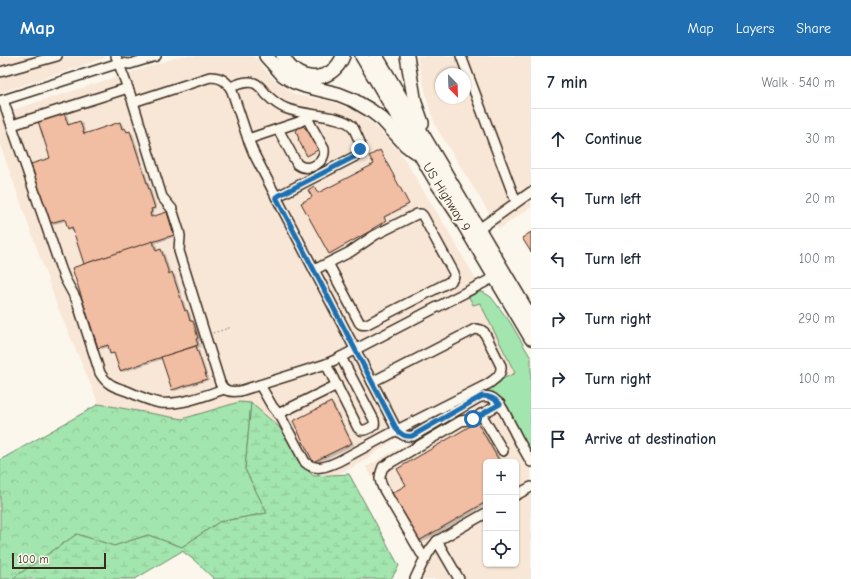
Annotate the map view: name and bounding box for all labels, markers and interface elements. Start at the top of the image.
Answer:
text: Map [20,17,55,39]
text: Map [687,20,714,37]
text: Layers [736,20,774,37]
text: Share [796,20,831,37]
north arrow [435,68,471,104]
text: 7 min [547,73,588,92]
text: Walk · 540 m [761,75,835,90]
icon: ahead [547,128,569,150]
text: Continue [585,130,642,148]
text: 30 m [805,131,835,146]
route end [351,140,369,158]
street label: US Highway 9 [420,160,474,234]
icon: left [547,188,569,210]
text: Turn left [585,190,641,208]
text: 20 m [805,191,835,206]
icon: left [547,248,569,270]
text: Turn left [585,250,641,268]
text: 100 m [799,251,835,266]
icon: right [547,308,569,330]
text: Turn right [585,310,651,328]
text: 290 m [798,311,835,326]
icon: right [547,368,569,390]
text: Turn right [585,370,651,388]
text: 100 m [799,371,835,386]
route start [464,410,482,428]
icon: arrive [547,428,569,450]
text: Arrive at destination [585,430,716,448]
map controls [483,459,519,567]
button: + [483,459,519,495]
button: − [483,495,519,531]
button: locate [483,531,519,567]
scale bar [12,551,106,570]
text: 100 m [18,553,49,566]

